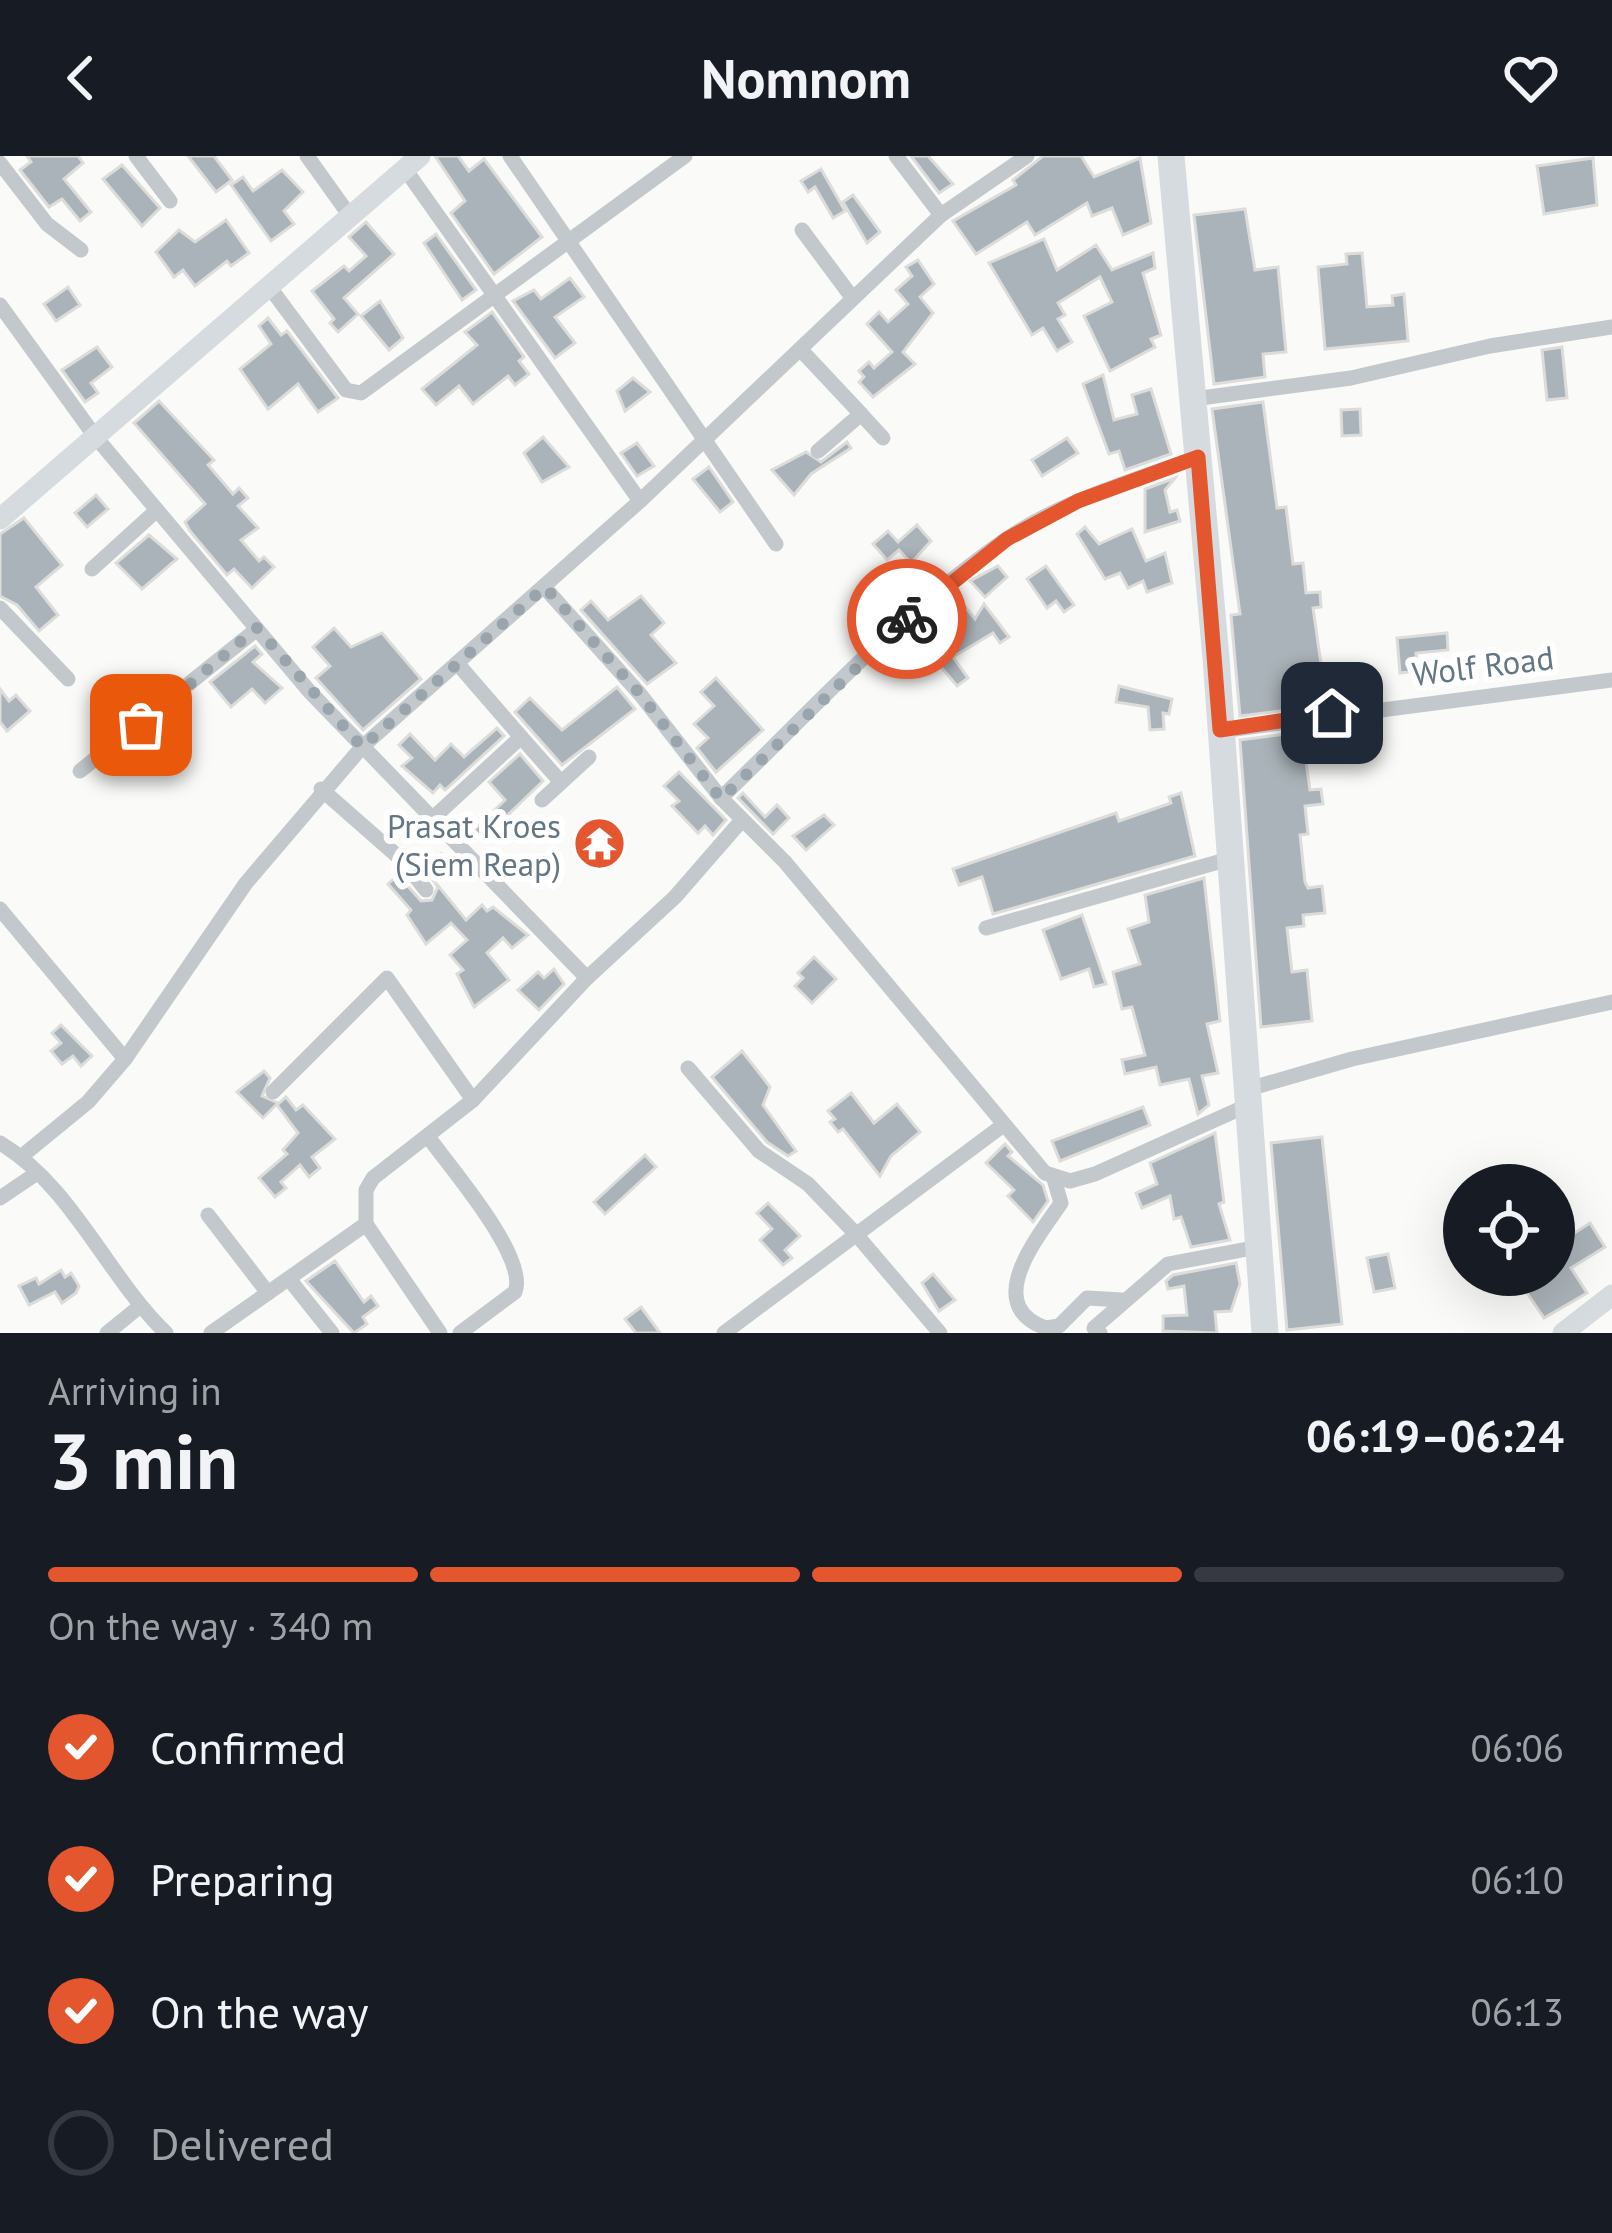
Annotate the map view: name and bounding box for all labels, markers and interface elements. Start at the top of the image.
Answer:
text: Nomnom [701,43,911,113]
icon: back [48,45,114,111]
icon: heart [1498,45,1564,111]
courier [847,559,967,679]
icon: bike [874,586,940,652]
street label: Wolf Road [1410,635,1556,695]
pin [1281,662,1383,764]
pin [90,674,192,776]
icon: home [1299,680,1365,746]
icon: bag [108,692,174,758]
place label: Prasat Kroes (Siem Reap) [387,804,561,885]
temple icon: Prasat Kroes (Siem Reap) [572,816,628,872]
map controls [1443,1164,1575,1296]
button: locate [1443,1164,1575,1296]
text: Arriving in [48,1365,222,1416]
text: 06:19–06:24 [1306,1406,1564,1464]
text: 3 min [48,1410,238,1511]
text: On the way · 340 m [48,1600,373,1651]
icon: check [48,1714,114,1780]
text: Confirmed [150,1718,346,1776]
text: 06:06 [1470,1722,1564,1773]
icon: check [48,1846,114,1912]
text: Preparing [150,1850,335,1908]
text: 06:10 [1470,1854,1564,1905]
icon: check [48,1978,114,2044]
text: On the way [150,1982,369,2040]
text: 06:13 [1470,1986,1564,2037]
text: Delivered [150,2114,334,2172]

